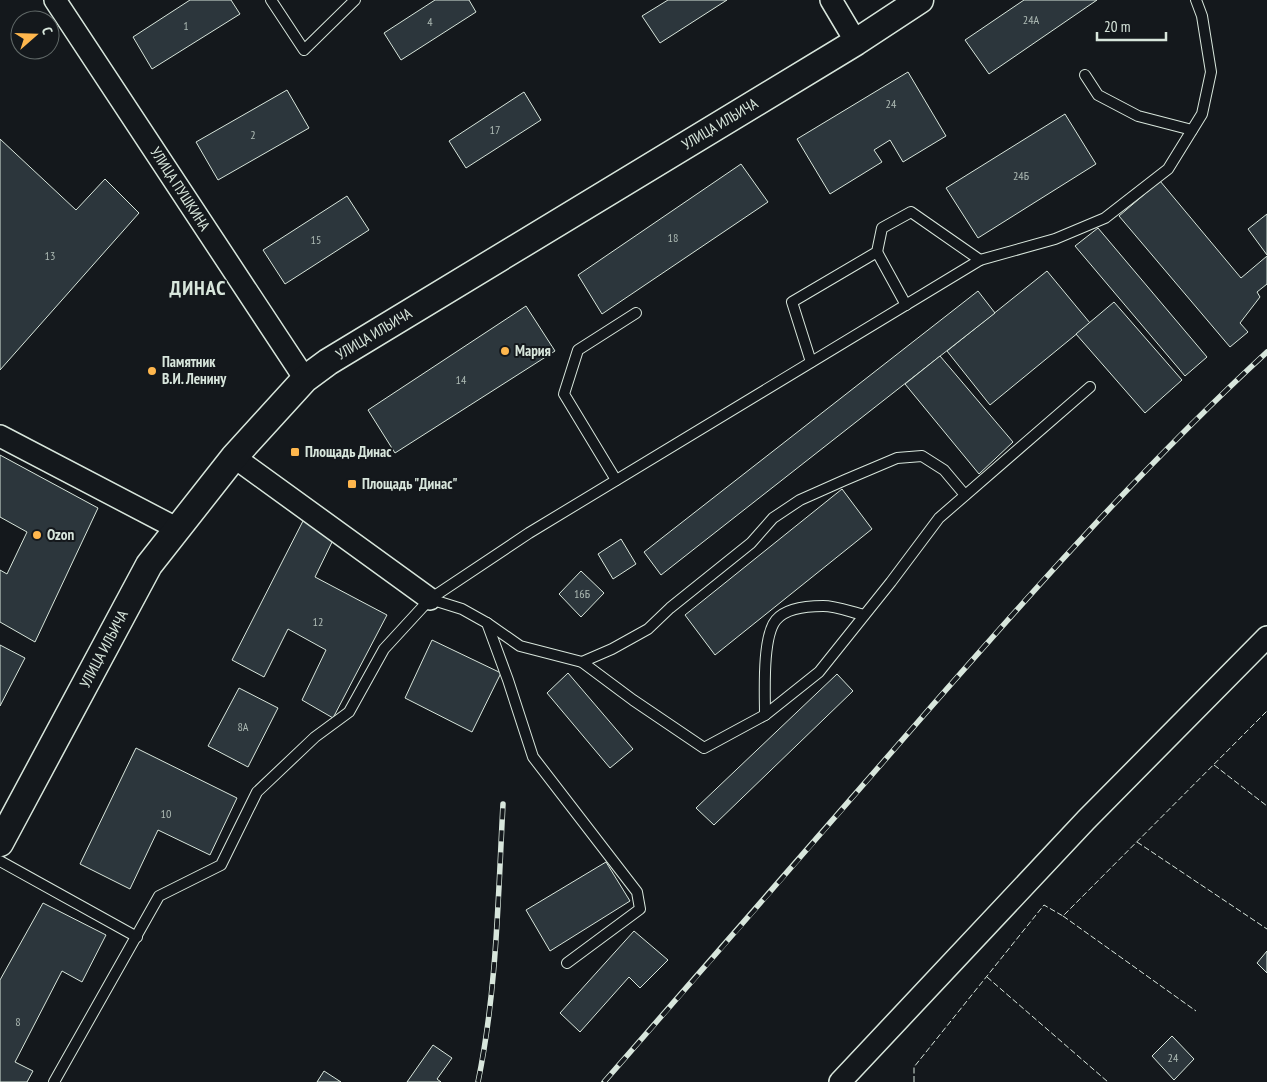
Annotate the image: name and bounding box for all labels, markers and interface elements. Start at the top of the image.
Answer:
north arrow [10,10,60,60]
scale bar [1097,10,1166,42]
house number: 24А [1023,12,1040,27]
house number: 4 [427,14,433,29]
text: 20 m [1104,17,1130,36]
house number: 1 [183,18,189,33]
text: С [38,24,57,37]
street label: УЛИЦА ИЛЬИЧА [678,93,762,154]
house number: 24 [886,96,897,111]
house number: 17 [490,122,500,137]
house number: 2 [250,127,256,142]
street label: УЛИЦА ПУШКИНА [146,143,215,235]
house number: 24Б [1013,168,1029,183]
house number: 18 [668,230,678,245]
house number: 15 [311,232,321,247]
house number: 13 [45,248,55,263]
district label: ДИНАС [170,275,226,301]
street label: УЛИЦА ИЛЬИЧА [332,303,416,364]
place label: Мария [515,341,551,360]
marker: Мария [499,345,511,357]
place label: Памятник В.И. Ленину [162,352,227,388]
marker: Памятник В.И. Ленину [146,365,158,377]
house number: 14 [456,372,467,387]
place label: Площадь Динас [305,442,392,461]
marker: Площадь Динас [289,446,301,458]
place label: Площадь "Динас" [362,474,457,493]
marker: Площадь "Динас" [346,478,358,490]
place label: Ozon [47,525,74,544]
marker: Ozon [31,529,43,541]
house number: 16Б [574,586,590,601]
street label: УЛИЦА ИЛЬИЧА [75,606,132,691]
house number: 12 [313,614,323,629]
house number: 8А [237,719,249,734]
house number: 10 [161,806,171,821]
house number: 8 [15,1014,21,1029]
house number: 24 [1168,1050,1179,1065]

